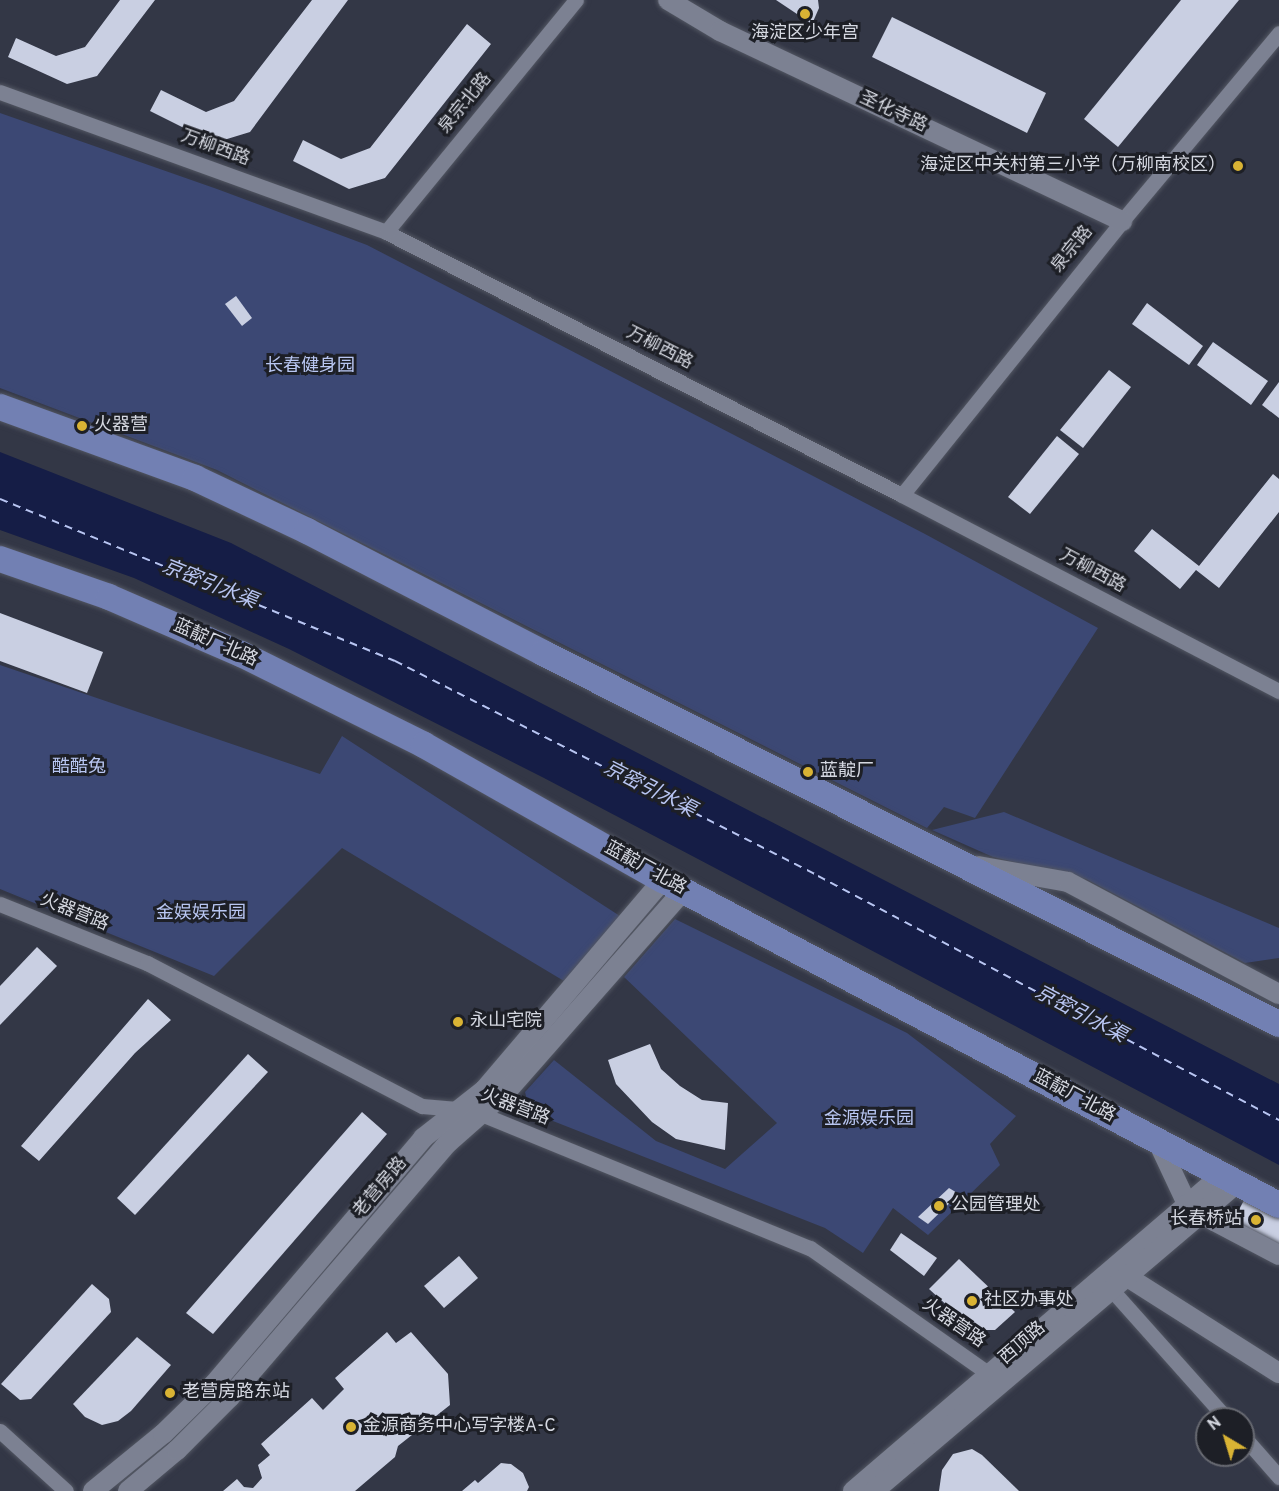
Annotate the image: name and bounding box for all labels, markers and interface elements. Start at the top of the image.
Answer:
marker: 海淀区少年宫 [798,7,812,21]
place label: 海淀区少年宫 [751,23,859,45]
street label: 泉宗北路 [435,69,497,139]
street label: 圣化寺路 [856,88,930,138]
street label: 万柳西路 [177,127,253,171]
place label: 海淀区中关村第三小学（万柳南校区） [920,155,1226,177]
marker: 海淀区中关村第三小学（万柳南校区） [1231,159,1245,173]
street label: 泉宗路 [1048,222,1098,278]
street label: 万柳西路 [622,323,696,375]
park label: 长春健身园 [265,356,355,378]
place label: 火器营 [94,415,148,437]
marker: 火器营 [75,419,89,433]
street label: 万柳西路 [1055,546,1129,598]
water label: 京密引水渠 [158,555,260,615]
street label: 蓝靛厂北路 [169,616,261,672]
park label: 酷酷兔 [52,757,106,779]
water label: 京密引水渠 [599,757,699,823]
place label: 蓝靛厂 [820,761,874,783]
marker: 蓝靛厂 [801,765,815,779]
street label: 蓝靛厂北路 [600,838,690,900]
street label: 火器营路 [37,890,111,936]
park label: 金娱娱乐园 [156,903,246,925]
water label: 京密引水渠 [1030,981,1130,1049]
place label: 永山宅院 [470,1011,542,1033]
marker: 永山宅院 [451,1015,465,1029]
street label: 蓝靛厂北路 [1029,1066,1119,1128]
street label: 火器营路 [478,1085,552,1131]
park label: 金源娱乐园 [824,1109,914,1131]
street label: 老营房路 [350,1153,412,1223]
place label: 公园管理处 [951,1195,1041,1217]
marker: 公园管理处 [932,1199,946,1213]
place label: 长春桥站 [1170,1209,1242,1231]
marker: 长春桥站 [1247,1211,1265,1229]
place label: 社区办事处 [984,1290,1074,1312]
marker: 社区办事处 [965,1294,979,1308]
street label: 火器营路 [917,1295,989,1353]
street label: 西顶路 [996,1318,1050,1370]
place label: 老营房路东站 [182,1382,290,1404]
marker: 老营房路东站 [163,1386,177,1400]
north arrow [1195,1407,1255,1467]
text: N [1204,1413,1226,1436]
place label: 金源商务中心写字楼A-C [363,1416,556,1438]
marker: 金源商务中心写字楼A-C [344,1420,358,1434]

